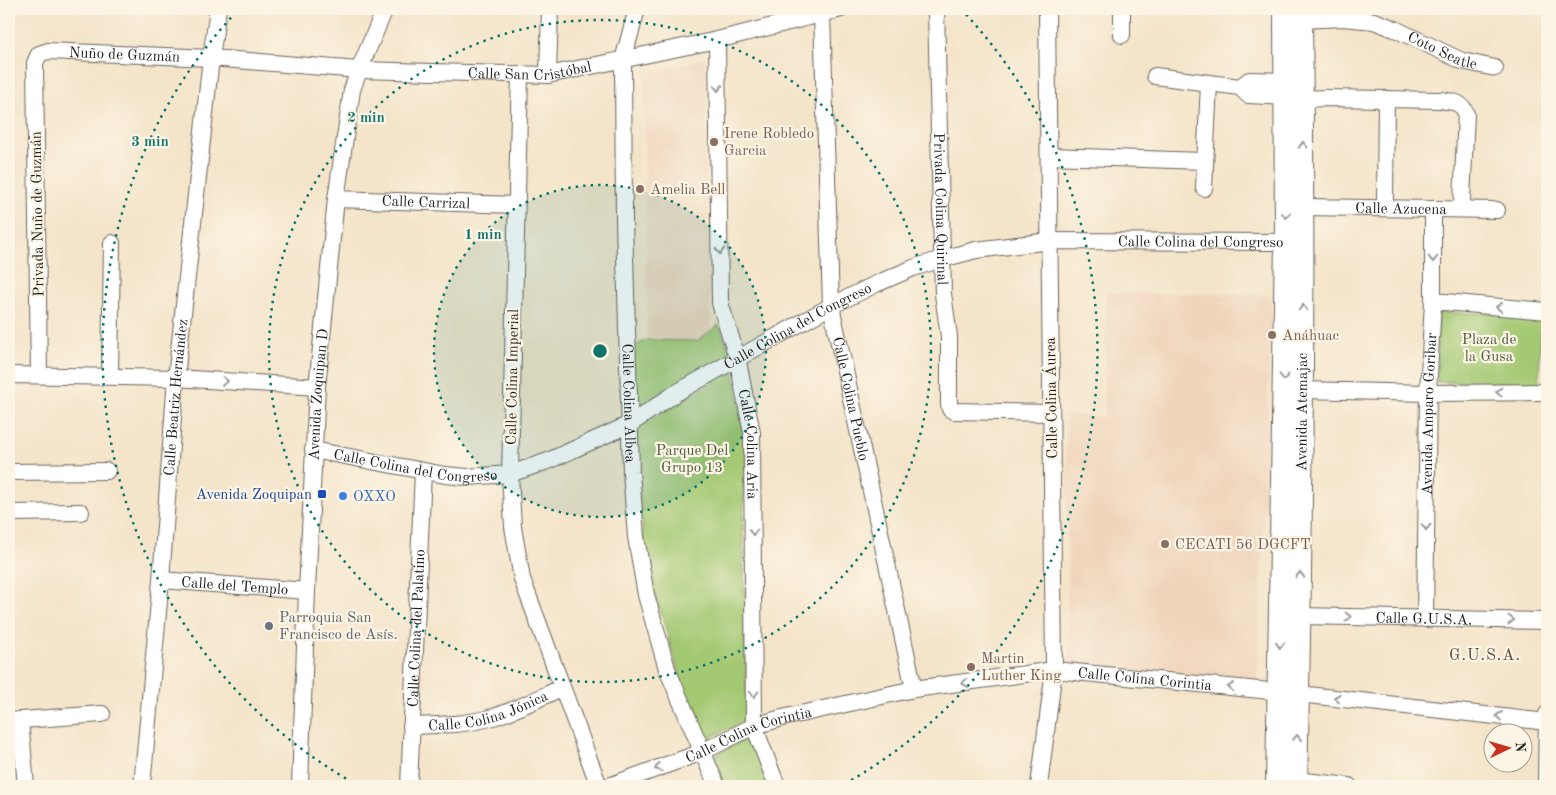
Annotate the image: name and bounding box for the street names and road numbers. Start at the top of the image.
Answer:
street label: Coto Seatle [1405,30,1478,73]
street label: Nuño de Guzmán [69,46,180,66]
street label: Calle San Cristóbal [468,60,593,84]
street label: Privada Nuño de Guzmán [30,131,47,297]
street label: Privada Colina Quirinal [930,133,949,285]
street label: Calle Carrizal [381,195,470,212]
street label: Calle Azucena [1355,202,1448,218]
street label: Calle Colina del Congreso [1118,235,1284,251]
street label: Calle Colina del Congreso [722,281,875,373]
street label: Calle Colina Imperial [505,309,522,445]
street label: Calle Beatriz Hernández [163,318,191,477]
street label: Avenida Zoquipan D [307,328,332,461]
street label: Avenida Amparo Goribar [1421,333,1440,495]
street label: Calle Colina Pueblo [829,336,870,462]
street label: Calle Colina Áurea [1041,336,1061,459]
street label: Calle Colina Albea [618,343,637,464]
street label: Avenida Atemajac [1295,353,1311,471]
street label: Calle Colina Aria [735,388,758,500]
street label: Calle Colina del Congreso [332,448,498,486]
street label: Calle Colina del Palatino [407,549,429,708]
street label: Calle del Templo [180,576,289,599]
street label: Calle G.U.S.A. [1375,612,1473,628]
street label: Calle Colina Corintia [1077,666,1213,694]
street label: Calle Colina Jónica [428,689,551,734]
street label: Calle Colina Corintia [684,706,814,766]

